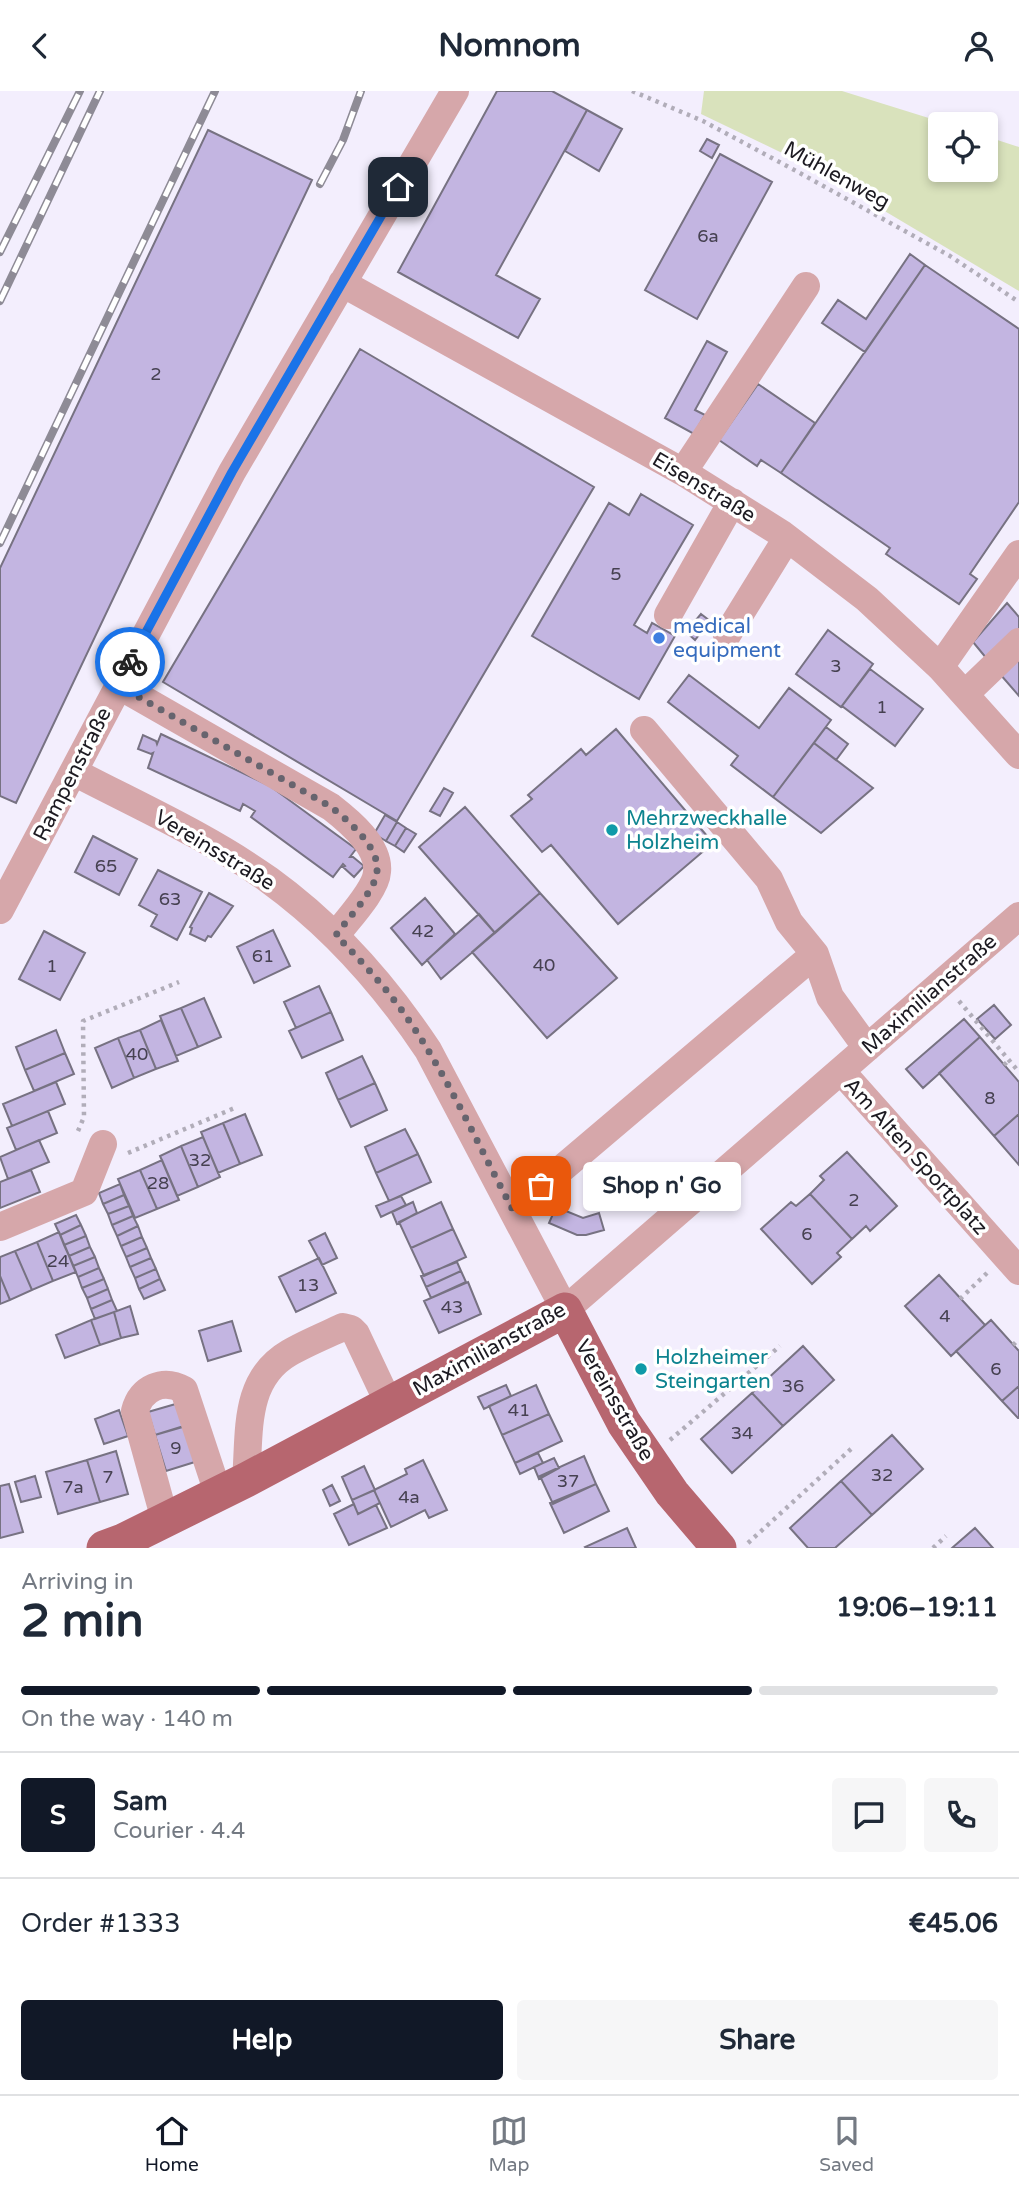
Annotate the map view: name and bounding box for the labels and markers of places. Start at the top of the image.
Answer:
pin [368,157,428,217]
place label: medical equipment [673,614,781,663]
marker: medical equipment [651,630,667,646]
place label: Mehrzweckhalle Holzheim [626,806,787,855]
marker: Mehrzweckhalle Holzheim [604,822,620,838]
pin [511,1156,571,1216]
callout: Shop n' Go [583,1161,740,1211]
place label: Holzheimer Steingarten [655,1345,771,1394]
marker: Holzheimer Steingarten [633,1361,649,1377]

